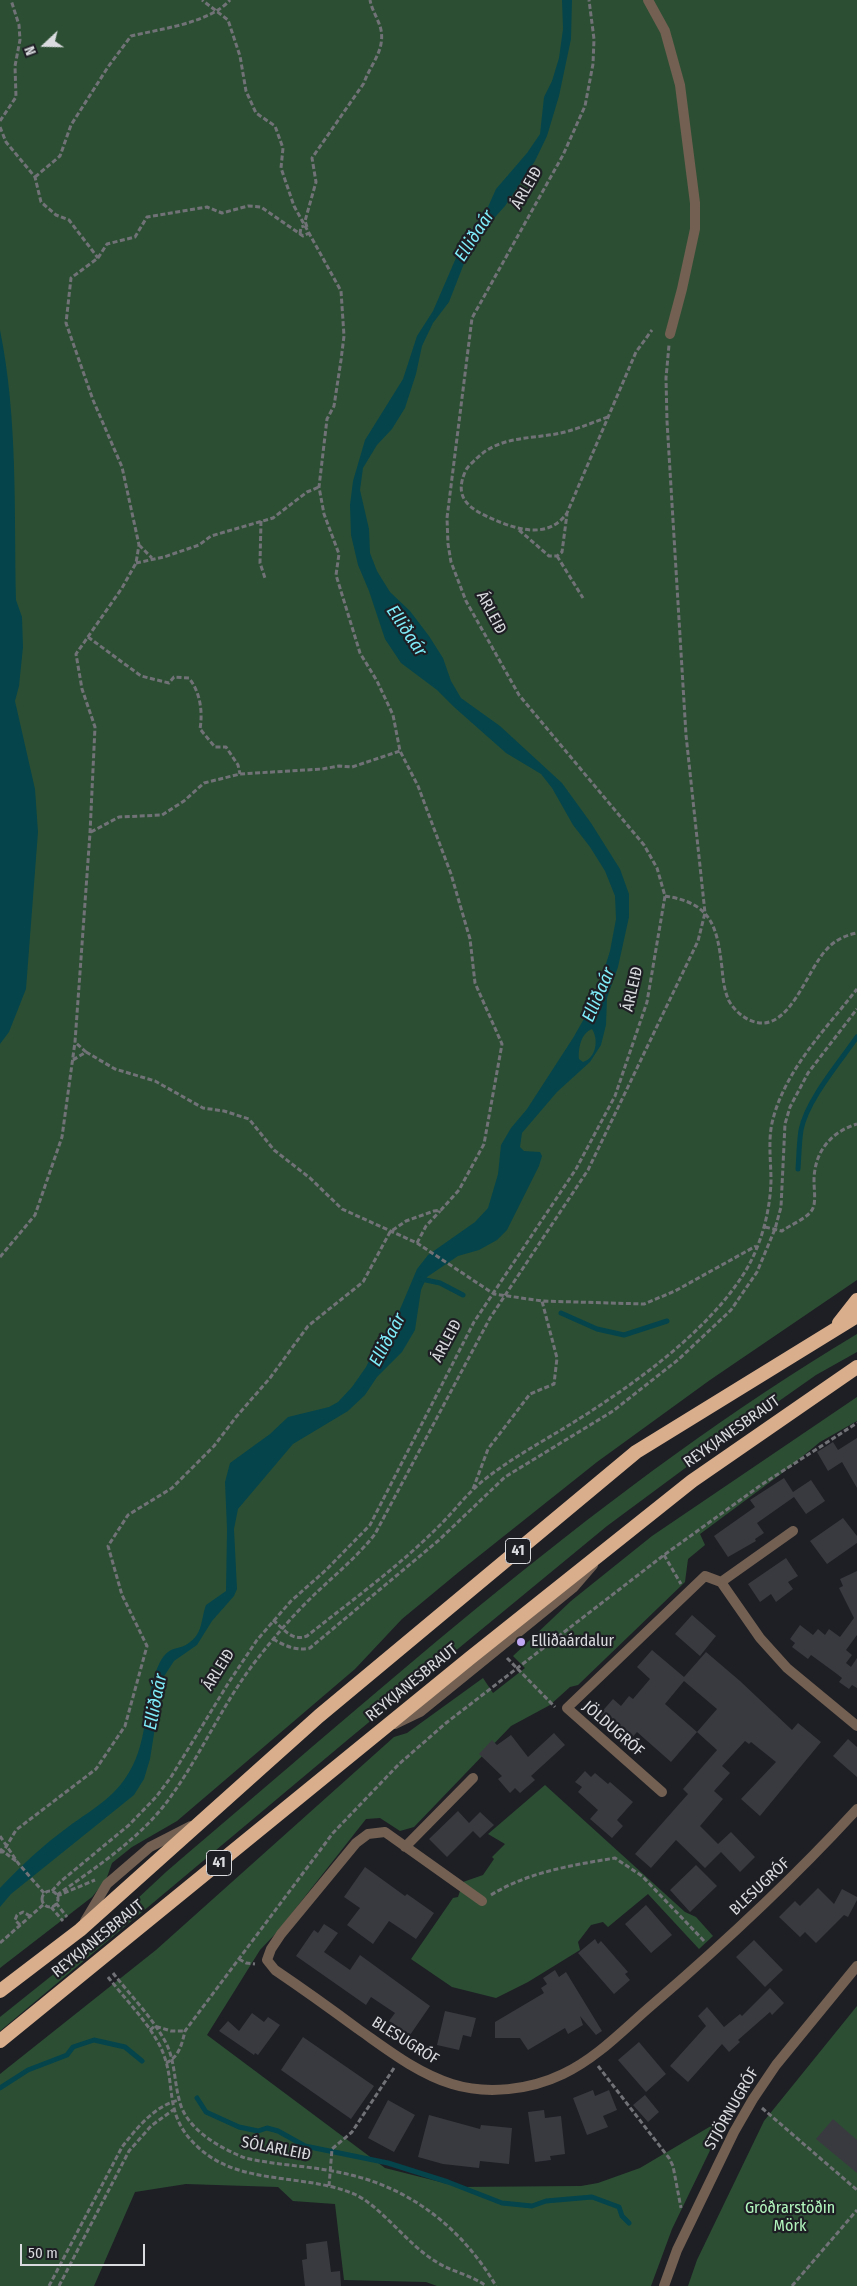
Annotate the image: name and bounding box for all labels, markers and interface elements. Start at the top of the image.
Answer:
north arrow [20,20,70,70]
text: N [21,44,40,58]
street label: ÁRLEIÐ [507,164,547,212]
water label: Elliðaár [450,206,500,266]
street label: ÁRLEIÐ [472,588,510,638]
water label: Elliðaár [381,601,431,661]
water label: Elliðaár [578,965,620,1025]
street label: ÁRLEIÐ [619,965,647,1013]
water label: Elliðaár [365,1310,411,1370]
street label: ÁRLEIÐ [428,1316,466,1366]
street label: REYKJANESBRAUT [680,1392,784,1472]
road number: 41 [506,1538,530,1564]
place label: Elliðaárdalur [531,1632,614,1652]
marker: Elliðaárdalur [515,1636,527,1648]
street label: REYKJANESBRAUT [362,1640,462,1726]
street label: ÁRLEIÐ [199,1646,239,1694]
water label: Elliðaár [140,1672,172,1732]
street label: JÖLDUGRÓF [578,1697,648,1761]
road number: 41 [206,1850,232,1876]
street label: BLESUGRÓF [726,1854,794,1920]
street label: REYKJANESBRAUT [48,1896,148,1982]
street label: BLESUGRÓF [368,2013,442,2069]
street label: STJÖRNUGRÓF [701,2064,763,2154]
street label: SÓLARLEIÐ [240,2133,312,2165]
park label: Gróðrarstöðin Mörk [745,2199,835,2237]
scale bar [22,2234,148,2266]
text: 50 m [28,2244,58,2262]

